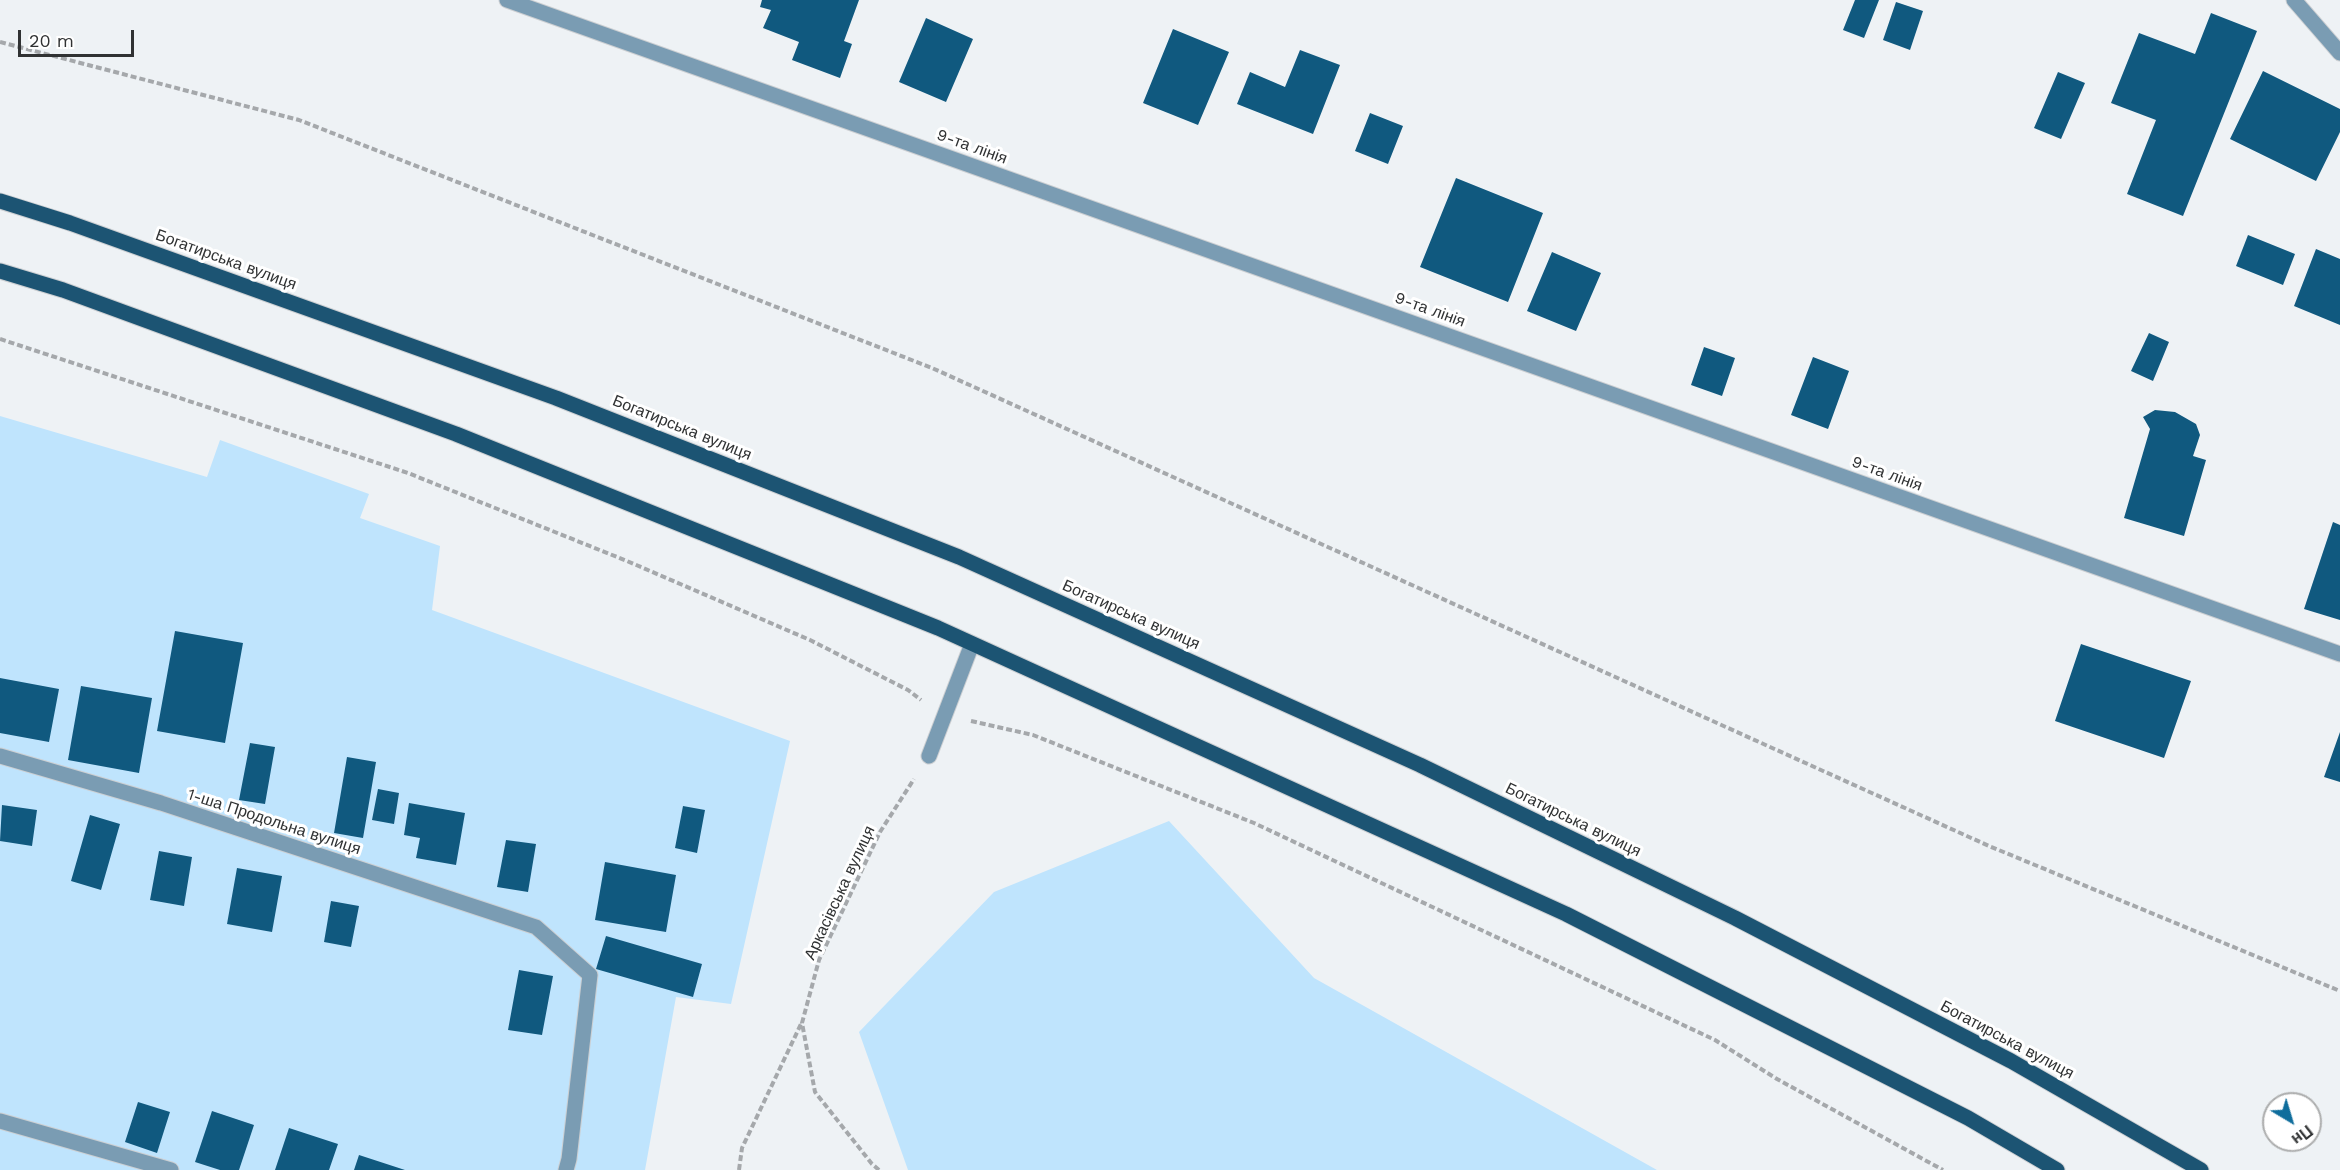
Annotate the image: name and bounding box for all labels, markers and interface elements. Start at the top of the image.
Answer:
scale bar [21,18,136,56]
text: 20 m [29,30,74,51]
street label: 9-та лінія [934,125,1010,169]
street label: Богатирська вулиця [153,226,299,294]
street label: 9-та лінія [1392,288,1468,332]
street label: Богатирська вулиця [610,391,754,465]
street label: 9-та лінія [1849,452,1925,496]
street label: Богатирська вулиця [1059,576,1203,654]
street label: Богатирська вулиця [1502,779,1644,861]
street label: 1-ша Продольна вулиця [185,785,363,859]
street label: Аркасівська вулиця [801,823,879,963]
street label: Богатирська вулиця [1937,997,2077,1083]
north arrow [2262,1092,2322,1152]
text: Пн [2288,1121,2316,1149]

